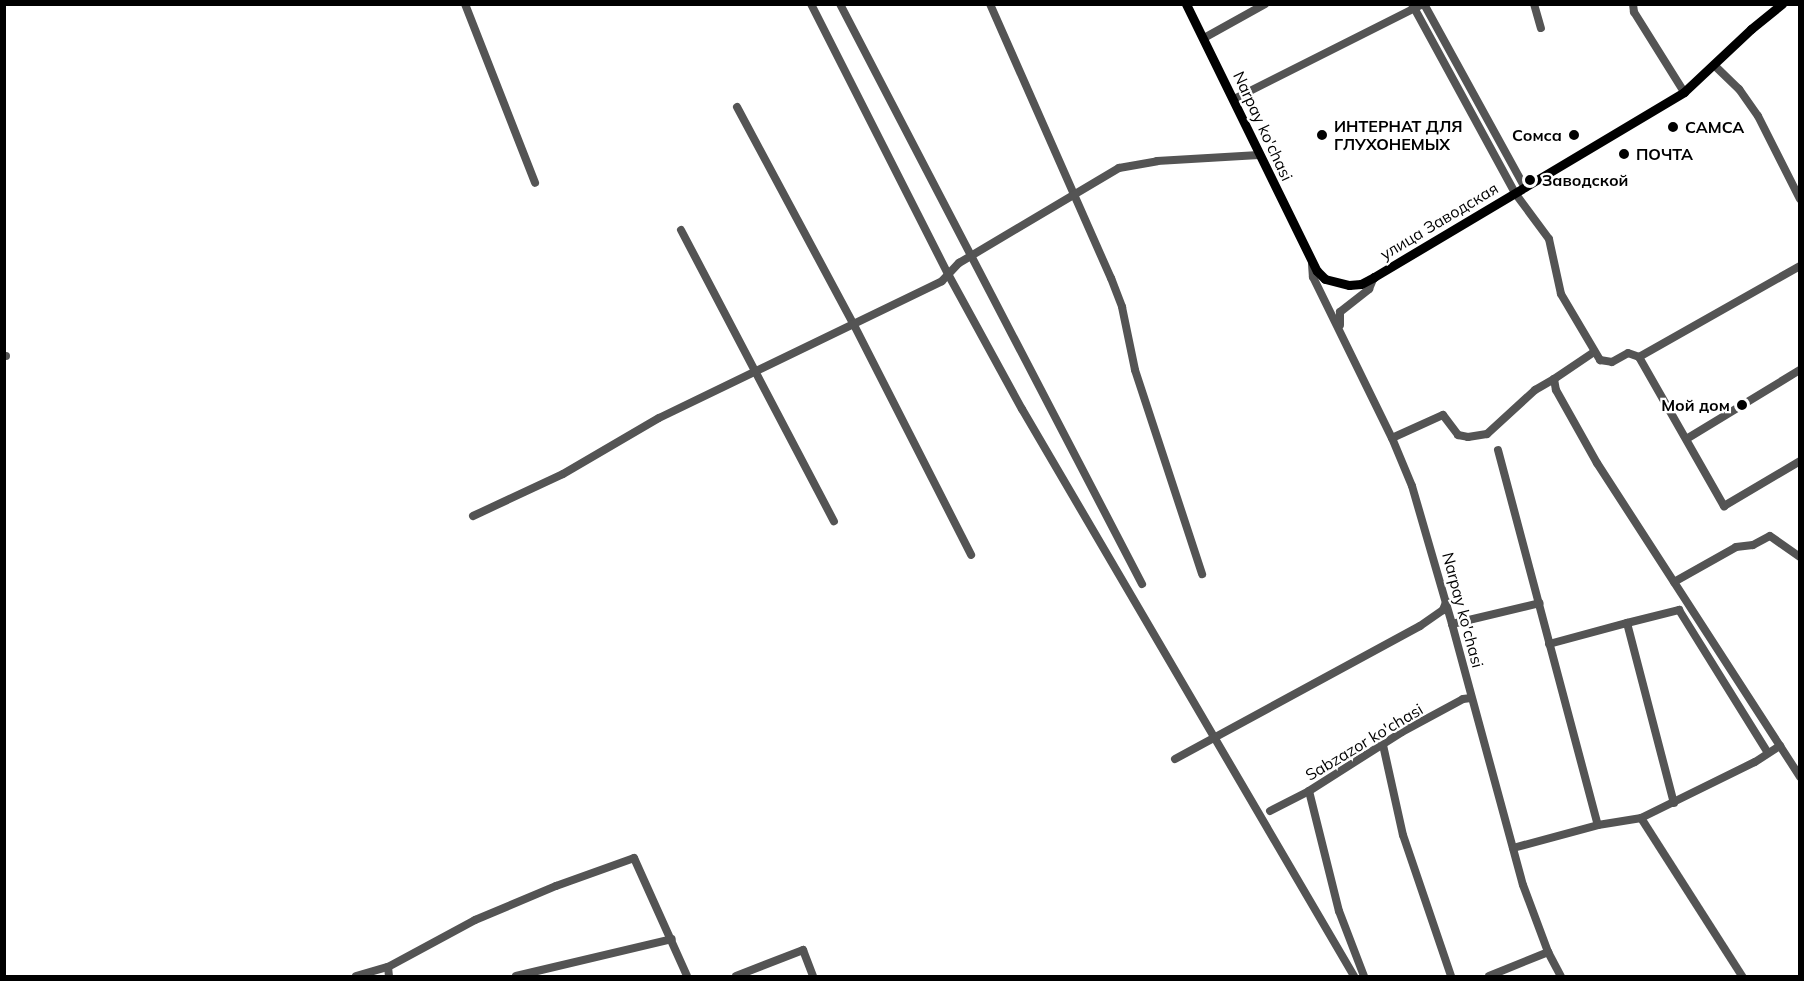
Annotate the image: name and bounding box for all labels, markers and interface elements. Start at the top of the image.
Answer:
street label: Narpay ko'chasi [1229,68,1297,184]
place label: ИНТЕРНАТ ДЛЯ ГЛУХОНЕМЫХ [1334,116,1463,154]
place label: САМСА [1685,117,1744,137]
marker: САМСА [1666,120,1680,134]
place label: Сомса [1512,125,1562,145]
marker: ИНТЕРНАТ ДЛЯ ГЛУХОНЕМЫХ [1315,128,1329,142]
marker: Сомса [1567,128,1581,142]
place label: ПОЧТА [1636,144,1693,164]
marker: ПОЧТА [1617,147,1631,161]
place label: Заводской [1542,170,1628,190]
marker: Заводской [1523,173,1537,187]
street label: улица Заводская [1377,178,1501,264]
place label: Мой дом [1661,395,1730,415]
marker: Мой дом [1735,398,1749,412]
street label: Narpay ko'chasi [1438,550,1488,670]
street label: Sabzazor ko'chasi [1302,699,1426,785]

